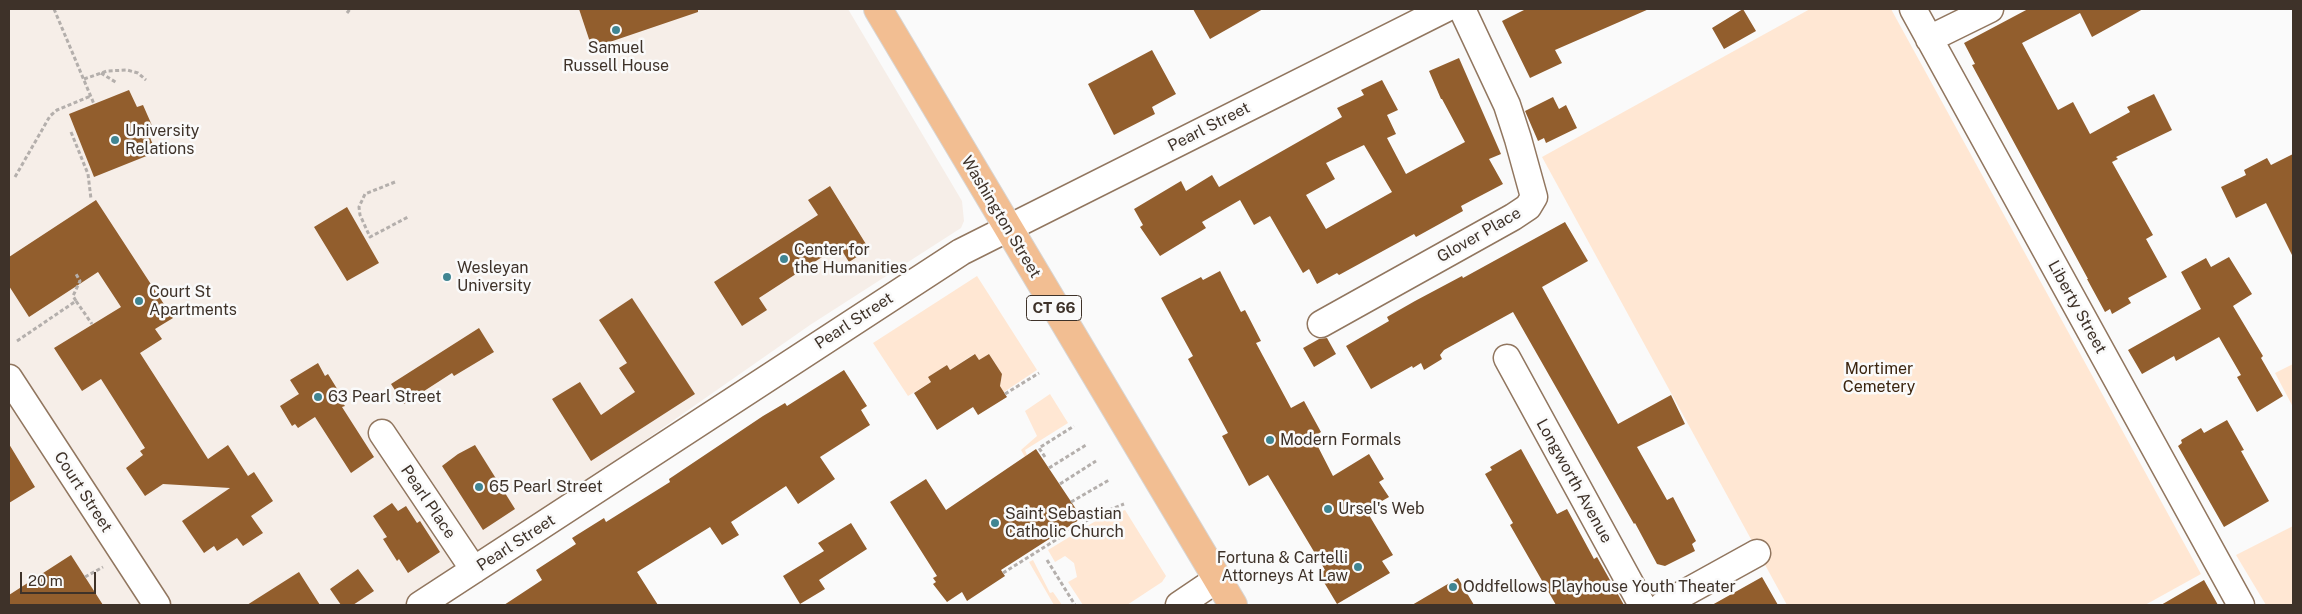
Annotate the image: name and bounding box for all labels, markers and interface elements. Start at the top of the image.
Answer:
marker: Samuel Russell House [610,24,622,36]
place label: Samuel Russell House [563,38,669,76]
street label: Pearl Street [1165,98,1253,156]
place label: University Relations [125,121,199,159]
marker: University Relations [109,134,121,146]
street label: Washington Street [957,153,1045,281]
street label: Glover Place [1434,203,1524,267]
place label: Center for the Humanities [794,240,907,278]
marker: Center for the Humanities [778,253,790,265]
street label: Liberty Street [2044,257,2110,357]
place label: Wesleyan University [457,258,531,296]
marker: Wesleyan University [441,271,453,283]
place label: Court St Apartments [149,282,237,320]
street label: Pearl Street [811,289,897,353]
marker: Court St Apartments [133,295,145,307]
road number: CT 66 [1026,296,1082,320]
park label: Mortimer Cemetery [1843,359,1915,397]
place label: 63 Pearl Street [328,387,441,407]
marker: 63 Pearl Street [312,391,324,403]
street label: Longworth Avenue [1532,416,1616,546]
place label: Modern Formals [1280,430,1401,450]
marker: Modern Formals [1264,434,1276,446]
street label: Court Street [50,448,116,536]
street label: Pearl Place [396,462,460,542]
place label: 65 Pearl Street [489,477,603,497]
marker: 65 Pearl Street [473,481,485,493]
place label: Ursel's Web [1338,499,1425,519]
marker: Ursel's Web [1322,503,1334,515]
place label: Saint Sebastian Catholic Church [1005,504,1124,542]
street label: Pearl Street [473,511,559,575]
marker: Saint Sebastian Catholic Church [989,517,1001,529]
place label: Fortuna & Cartelli Attorneys At Law [1217,548,1348,586]
marker: Fortuna & Cartelli Attorneys At Law [1352,561,1364,573]
scale bar [22,562,99,594]
text: 20 m [28,572,63,589]
place label: Oddfellows Playhouse Youth Theater [1463,577,1736,597]
marker: Oddfellows Playhouse Youth Theater [1447,581,1459,593]

